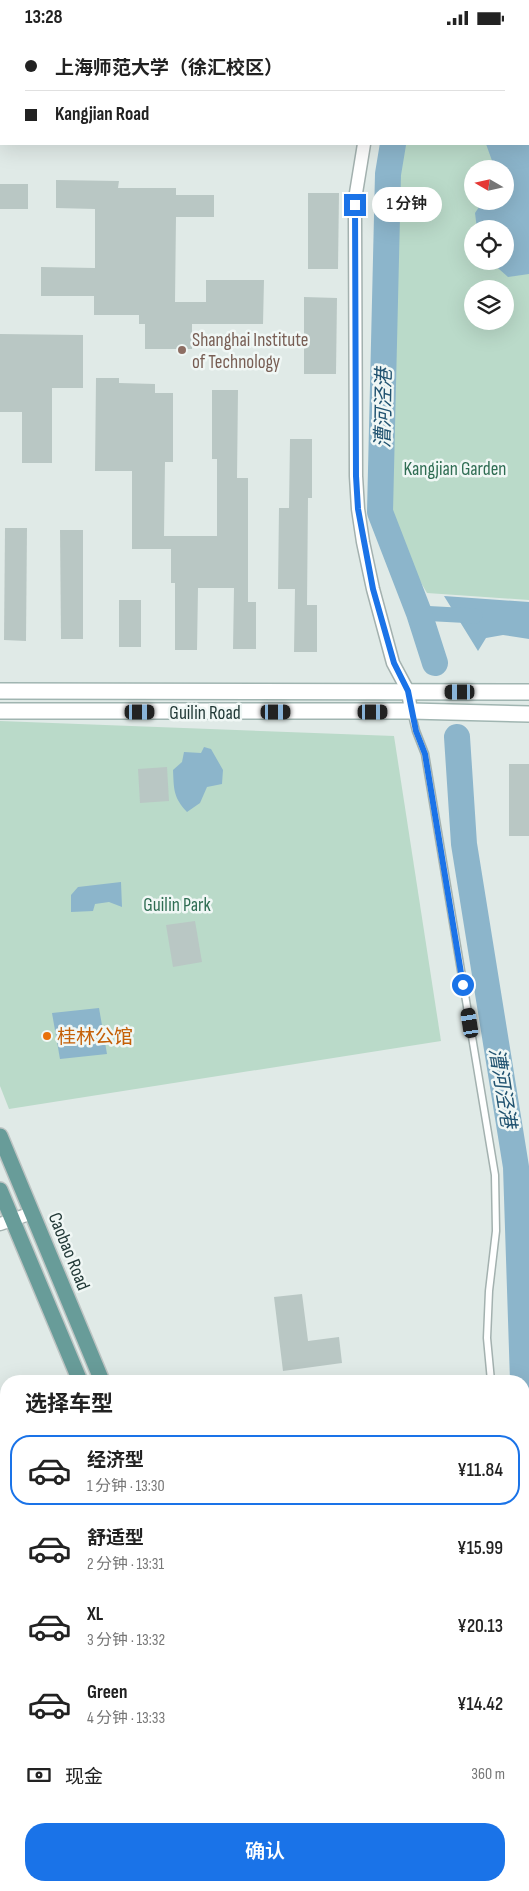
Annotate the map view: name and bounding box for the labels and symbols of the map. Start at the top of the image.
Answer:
north arrow [464,160,514,210]
callout: 1 分钟 [372,187,442,223]
route end [344,194,366,216]
place label: Shanghai Institute of Technology [192,329,308,374]
marker: Shanghai Institute of Technology [176,344,188,356]
water label: 漕河泾港 [371,365,397,448]
park label: Kangjian Garden [404,458,506,481]
car [445,685,475,700]
street label: Guilin Road [169,702,241,725]
car [125,705,155,720]
car [261,705,291,720]
car [358,705,388,720]
park label: Guilin Park [143,894,211,917]
route start [452,974,474,996]
car [460,1007,479,1039]
place label: 桂林公馆 [57,1026,133,1049]
marker: 桂林公馆 [41,1030,53,1042]
water label: 漕河泾港 [484,1047,521,1133]
street label: Caobao Road [43,1209,95,1294]

